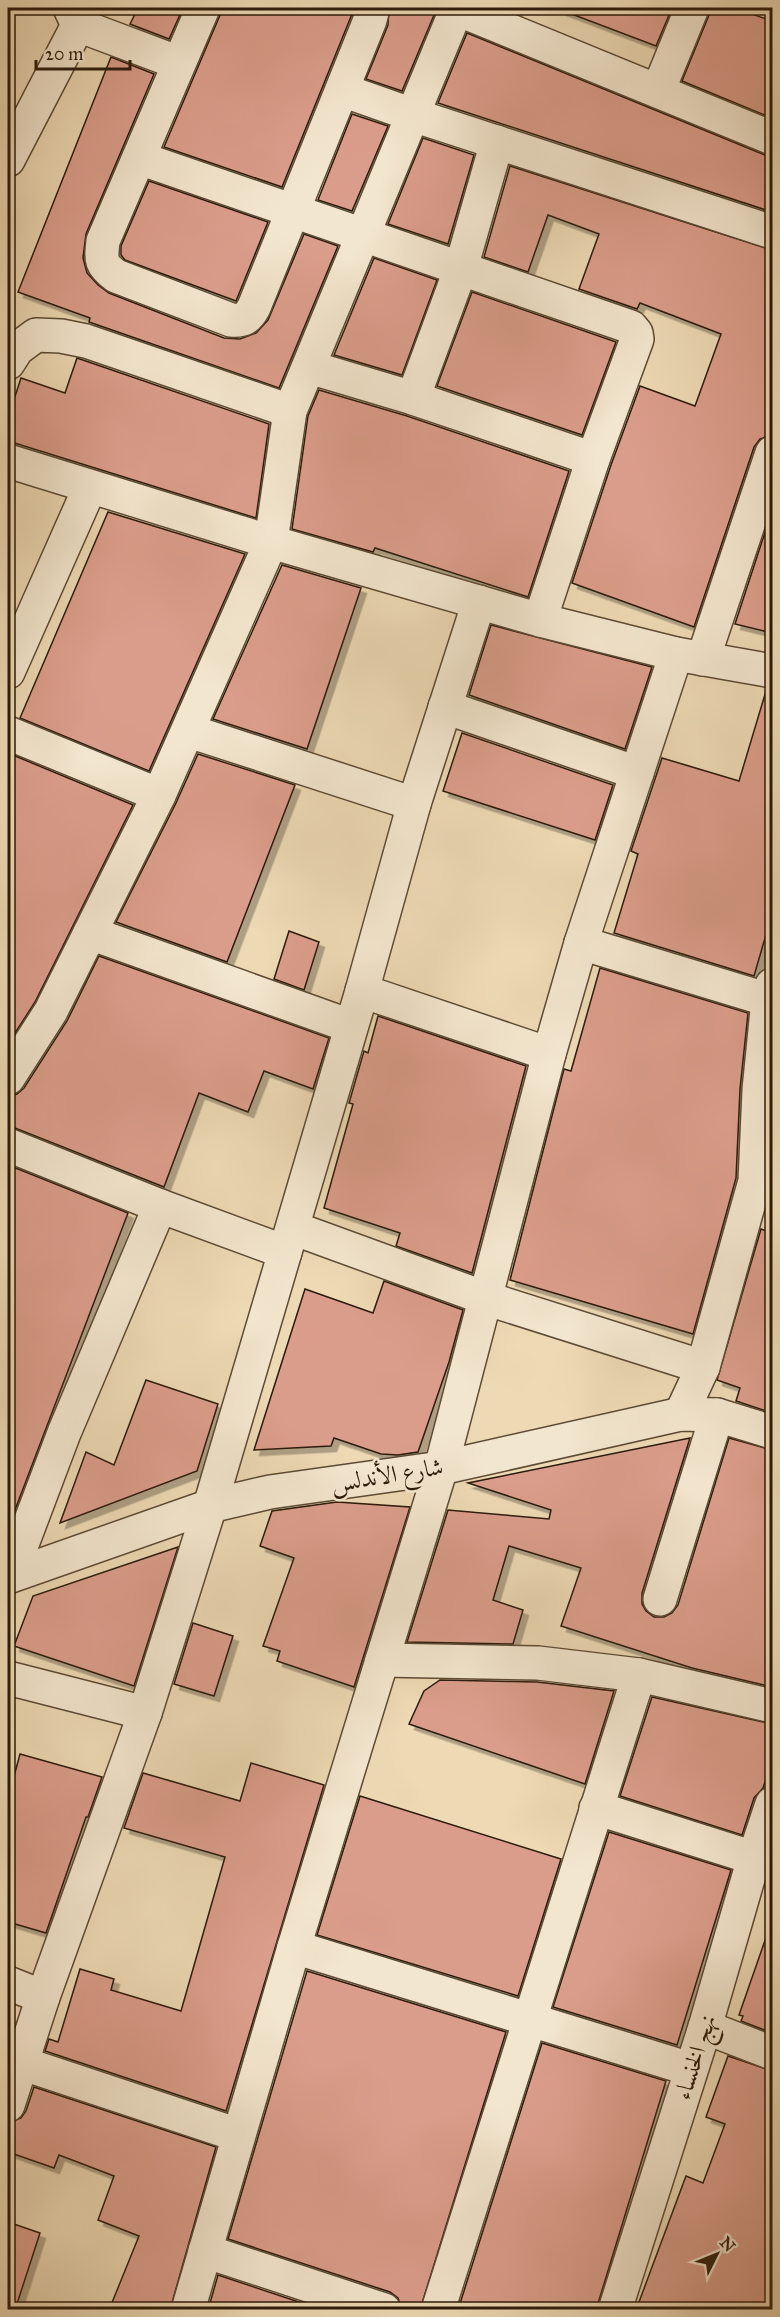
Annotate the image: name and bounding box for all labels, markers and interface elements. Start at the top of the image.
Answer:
scale bar [36,33,130,71]
text: 20 m [45,43,83,65]
street label: شارع الأندلس [329,1450,446,1504]
street label: نهج الخنساء [667,2011,729,2105]
north arrow [687,2224,747,2284]
text: N [716,2233,739,2256]

